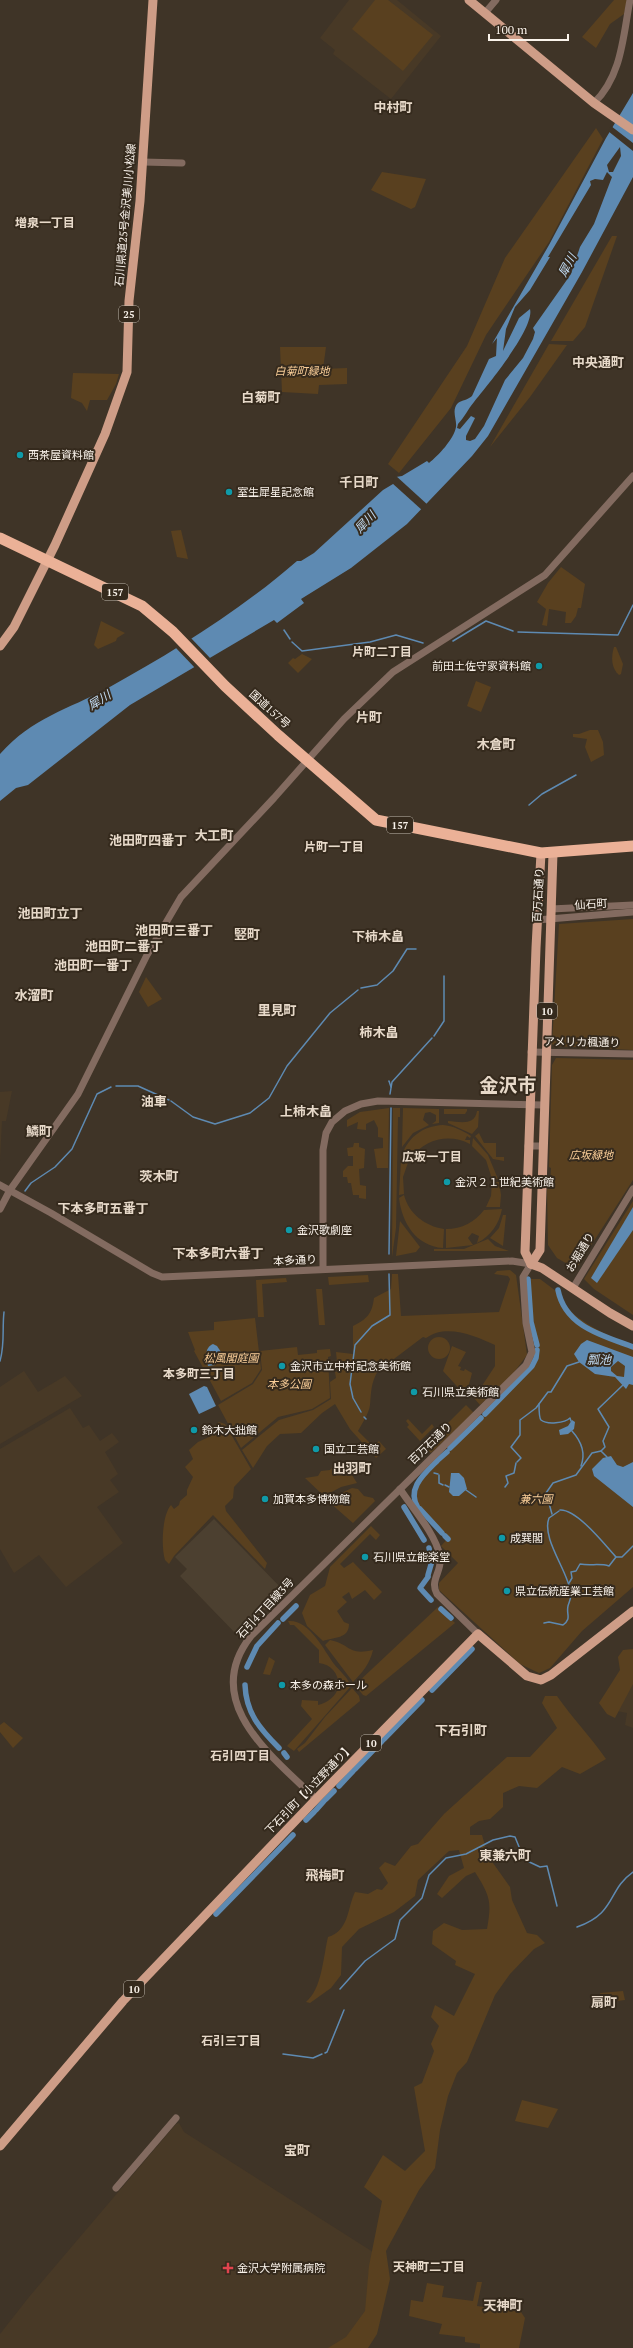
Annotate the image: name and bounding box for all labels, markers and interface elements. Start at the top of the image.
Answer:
scale bar [489,16,568,42]
text: 100 m [495,22,528,37]
district label: 中村町 [373,98,413,116]
street label: 石川県道25号金沢美川小松線 [112,143,138,287]
district label: 増泉一丁目 [15,215,75,230]
water label: 犀川 [555,249,580,279]
road number: 25 [119,306,139,322]
district label: 中央通町 [572,353,624,371]
park label: 白菊町緑地 [275,364,330,378]
district label: 白菊町 [241,388,281,406]
place label: 西茶屋資料館 [28,448,94,462]
marker: 西茶屋資料館 [15,450,25,460]
district label: 千日町 [339,473,379,491]
place label: 室生犀星記念館 [237,485,314,499]
marker: 室生犀星記念館 [224,487,234,497]
water label: 犀川 [351,507,380,536]
road number: 157 [102,584,128,600]
district label: 片町二丁目 [352,644,412,659]
place label: 前田土佐守家資料館 [432,659,531,673]
marker: 前田土佐守家資料館 [534,661,544,671]
water label: 犀川 [85,686,115,713]
street label: 国道157号 [247,687,293,731]
district label: 片町 [356,708,382,726]
district label: 木倉町 [476,735,516,753]
road number: 157 [387,817,413,833]
district label: 大工町 [194,826,234,844]
district label: 池田町四番丁 [109,831,187,849]
district label: 片町一丁目 [304,839,364,854]
street label: 百万石通り [530,867,546,923]
street label: 仙石町 [574,896,608,912]
district label: 池田町立丁 [17,904,83,922]
district label: 池田町三番丁 [135,921,213,939]
district label: 竪町 [234,925,260,943]
district label: 下柿木畠 [352,927,404,945]
district label: 池田町二番丁 [85,937,163,955]
district label: 池田町一番丁 [54,956,132,974]
district label: 水溜町 [14,986,54,1004]
district label: 里見町 [257,1001,297,1019]
road number: 10 [537,1003,557,1019]
district label: 柿木畠 [359,1023,399,1041]
street label: アメリカ楓通り [544,1034,620,1050]
district label: 金沢市 [479,1072,537,1097]
district label: 油車 [141,1092,167,1110]
district label: 上柿木畠 [280,1102,332,1120]
district label: 鱗町 [26,1122,52,1140]
park label: 広坂緑地 [569,1148,614,1162]
district label: 広坂一丁目 [402,1149,462,1164]
district label: 茨木町 [139,1167,179,1185]
place label: 金沢２１世紀美術館 [455,1175,554,1189]
marker: 金沢２１世紀美術館 [442,1177,452,1187]
district label: 下本多町五番丁 [57,1199,149,1217]
place label: 金沢歌劇座 [297,1223,352,1237]
marker: 金沢歌劇座 [284,1225,294,1235]
street label: お堀通り [563,1230,597,1274]
district label: 下本多町六番丁 [172,1244,264,1262]
street label: 本多通り [273,1252,317,1268]
park label: 松風閣庭園 [204,1351,260,1365]
water label: 瓢池 [587,1352,612,1367]
place label: 金沢市立中村記念美術館 [290,1359,411,1373]
marker: 金沢市立中村記念美術館 [277,1361,287,1371]
district label: 本多町三丁目 [163,1366,235,1381]
park label: 本多公園 [267,1377,313,1391]
place label: 石川県立美術館 [422,1385,499,1399]
marker: 石川県立美術館 [409,1387,419,1397]
street label: 百万石通り [405,1419,455,1467]
place label: 鈴木大拙館 [202,1423,257,1437]
marker: 鈴木大拙館 [189,1425,199,1435]
place label: 国立工芸館 [324,1442,379,1456]
marker: 国立工芸館 [311,1444,321,1454]
district label: 出羽町 [332,1459,372,1477]
place label: 加賀本多博物館 [273,1492,350,1506]
park label: 兼六園 [520,1492,554,1506]
marker: 加賀本多博物館 [260,1494,270,1504]
place label: 成巽閣 [510,1531,543,1545]
marker: 成巽閣 [497,1533,507,1543]
place label: 石川県立能楽堂 [373,1550,450,1564]
marker: 石川県立能楽堂 [360,1552,370,1562]
street label: 石引4丁目線3号 [233,1575,297,1641]
place label: 県立伝統産業工芸館 [515,1584,614,1598]
marker: 県立伝統産業工芸館 [502,1586,512,1596]
place label: 本多の森ホール [290,1678,367,1692]
marker: 本多の森ホール [277,1680,287,1690]
district label: 下石引町 [435,1721,487,1739]
road number: 10 [361,1735,381,1751]
street label: 下石引町【小立野通り】 [262,1741,356,1837]
district label: 石引四丁目 [210,1748,270,1763]
district label: 東兼六町 [479,1846,531,1864]
district label: 飛梅町 [305,1866,345,1884]
road number: 10 [124,1981,144,1997]
district label: 扇町 [591,1993,617,2011]
district label: 石引三丁目 [201,2033,261,2048]
district label: 宝町 [284,2141,310,2159]
district label: 天神町二丁目 [393,2259,465,2274]
place label: 金沢大学附属病院 [237,2261,325,2275]
marker: 金沢大学附属病院 [222,2262,234,2274]
district label: 天神町 [483,2296,523,2314]

